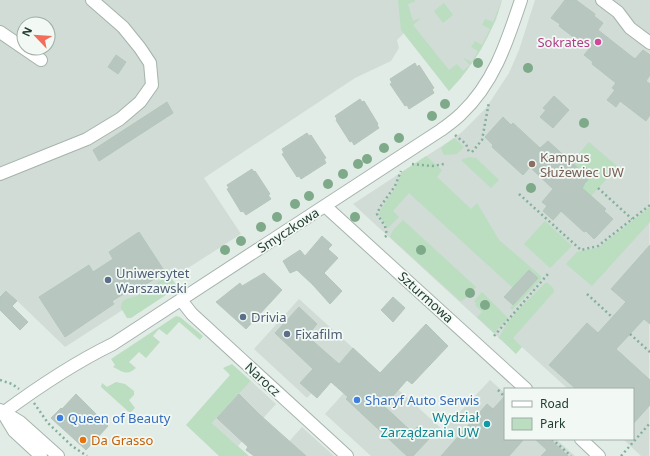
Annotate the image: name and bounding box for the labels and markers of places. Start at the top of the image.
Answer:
place label: Sokrates [537,33,590,51]
marker: Sokrates [593,37,603,47]
place label: Kampus Służewiec UW [540,148,624,181]
marker: Kampus Służewiec UW [527,159,537,169]
place label: Uniwersytet Warszawski [116,264,190,297]
marker: Uniwersytet Warszawski [103,275,113,285]
place label: Drivia [251,308,286,326]
marker: Drivia [238,312,248,322]
place label: Fixafilm [295,325,343,343]
marker: Fixafilm [282,329,292,339]
place label: Sharyf Auto Serwis [365,391,479,409]
marker: Sharyf Auto Serwis [352,395,362,405]
place label: Wydział Zarządzania UW [380,408,480,441]
place label: Queen of Beauty [68,409,171,427]
marker: Queen of Beauty [55,413,65,423]
marker: Wydział Zarządzania UW [482,419,492,429]
place label: Da Grasso [91,431,153,449]
marker: Da Grasso [78,435,88,445]

